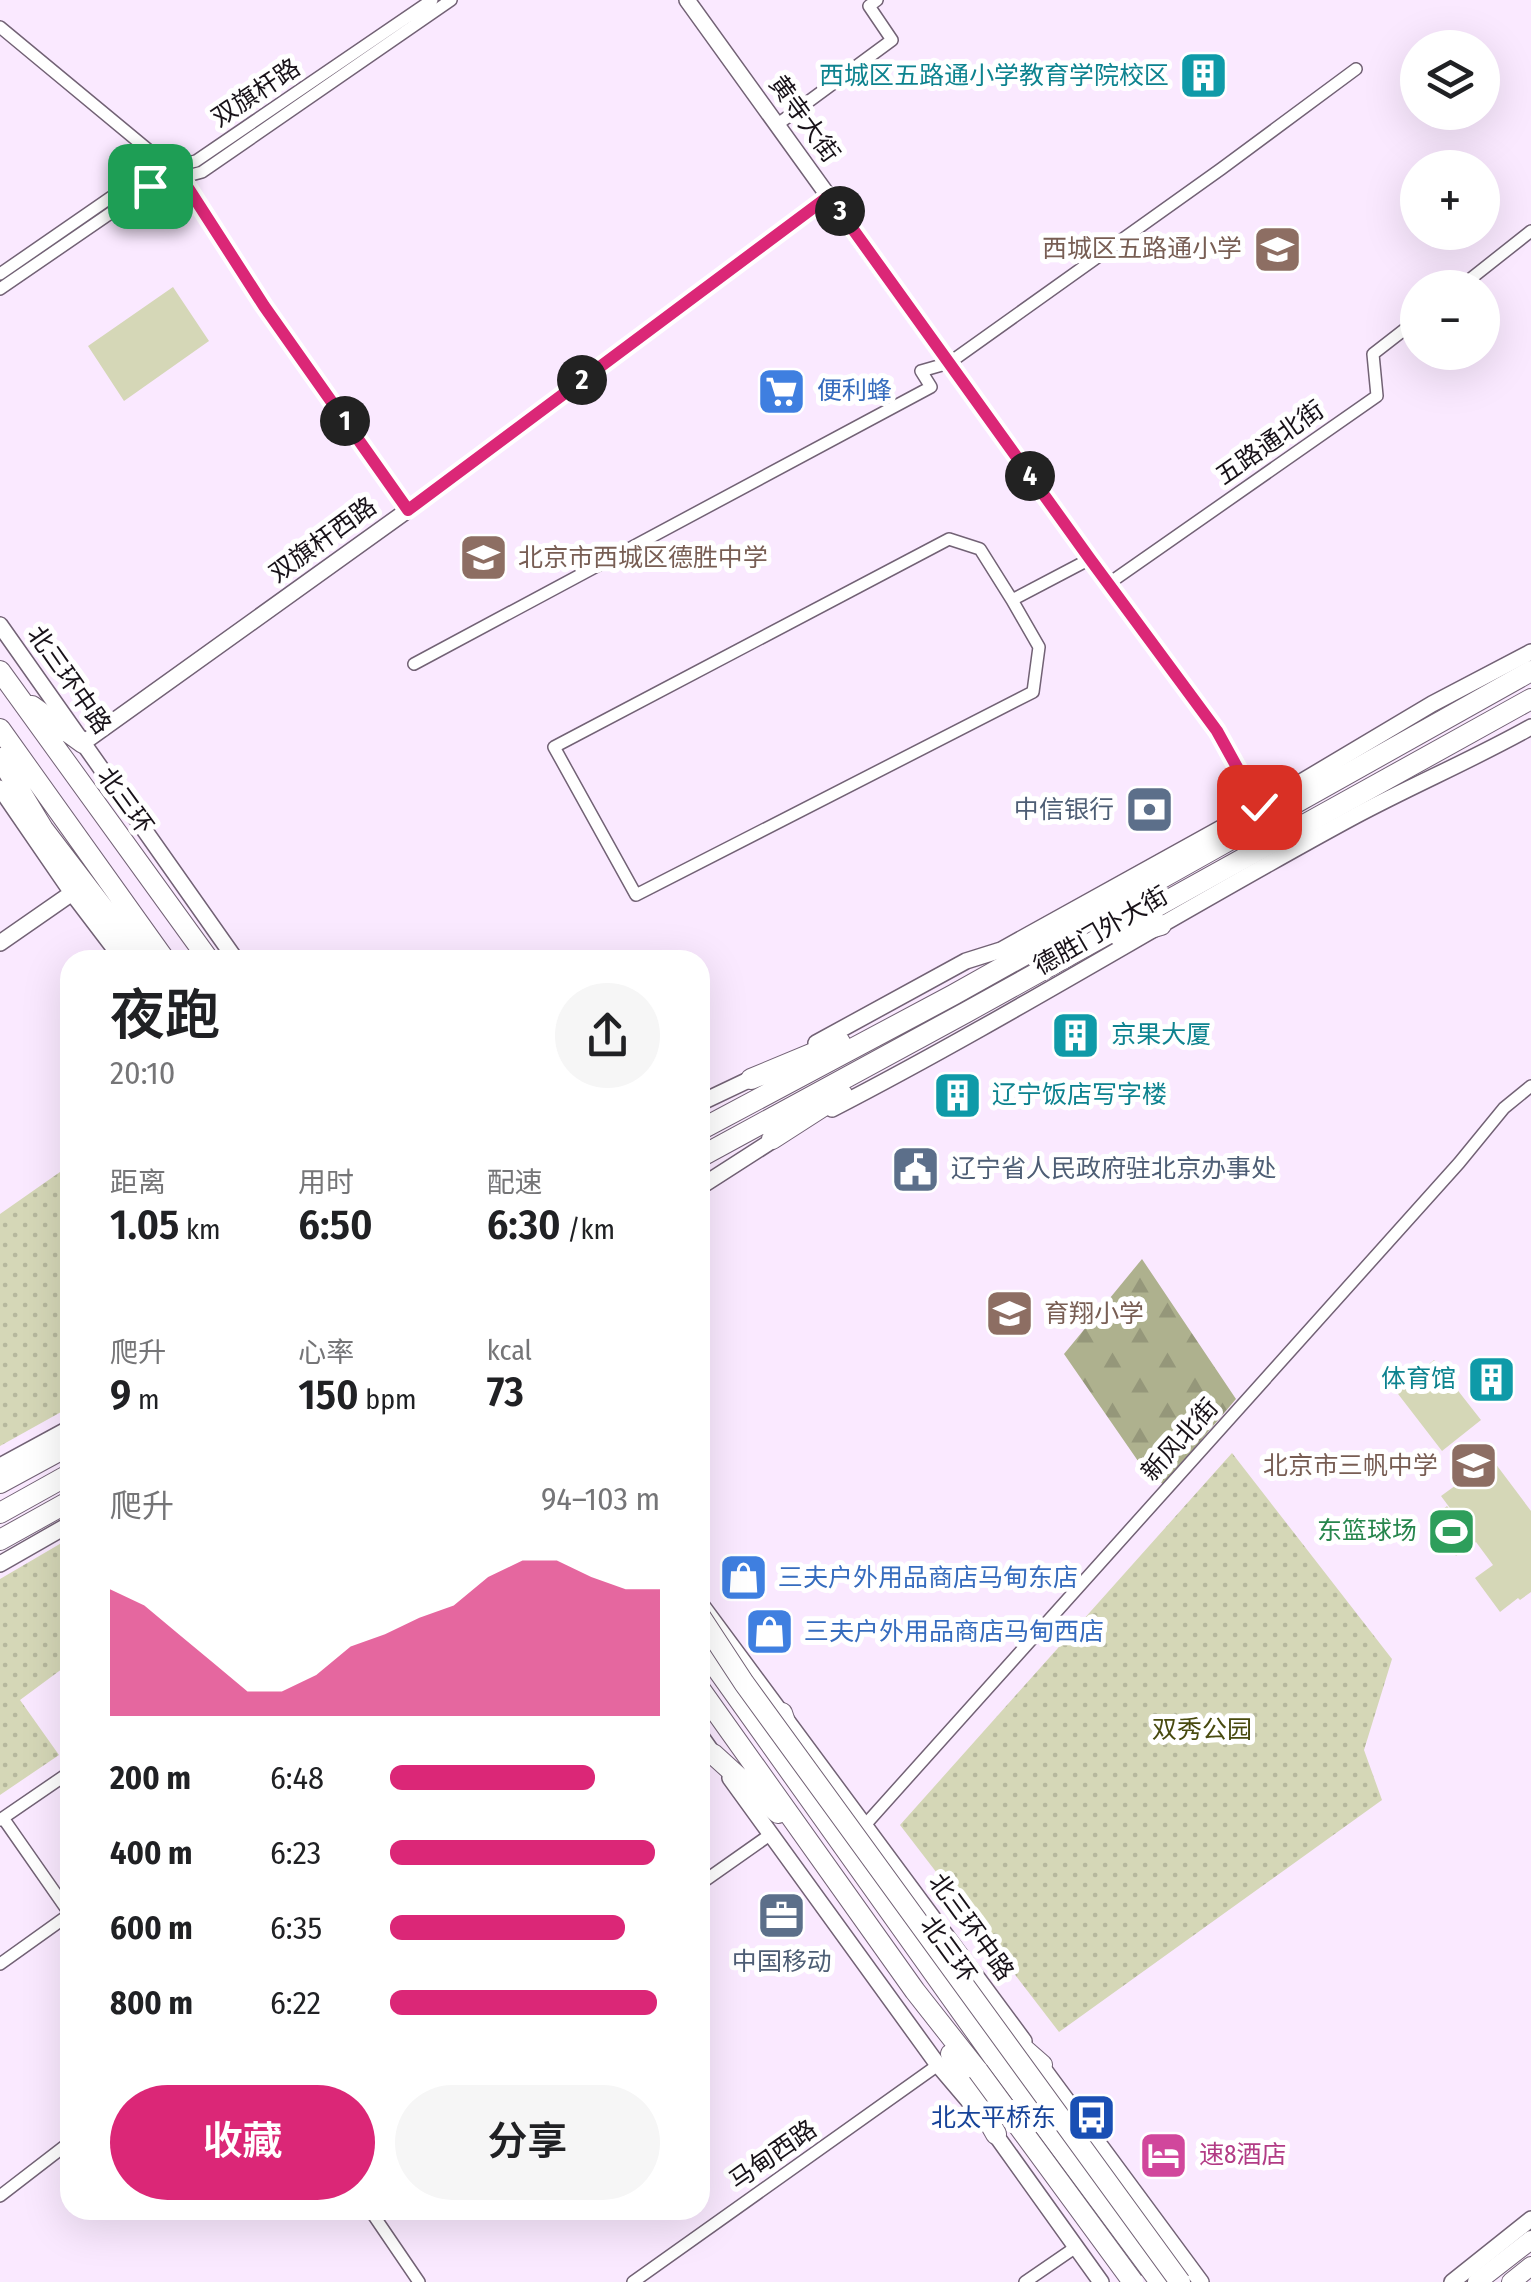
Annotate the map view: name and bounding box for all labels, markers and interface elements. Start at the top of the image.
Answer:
map controls [1400,30,1500,370]
button: layers [1400,30,1500,130]
building icon: 西城区五路通小学教育学院校区 [1178,50,1230,102]
street label: 双旗杆路 [206,53,306,133]
place label: 西城区五路通小学教育学院校区 [819,61,1169,91]
street label: 黄寺大街 [762,70,846,168]
pin [108,144,193,229]
button: + [1400,150,1500,250]
icon: arrive [123,159,178,214]
pin: 3 [815,186,865,236]
text: 3 [833,194,847,227]
school or university icon: 西城区五路通小学 [1251,223,1303,275]
place label: 西城区五路通小学 [1042,234,1242,264]
button: − [1400,270,1500,370]
pin: 2 [557,355,607,405]
text: 2 [576,363,588,396]
supermarket icon: 便利蜂 [756,365,808,417]
place label: 便利蜂 [817,376,892,406]
street label: 五路通北街 [1210,395,1330,491]
pin: 1 [320,396,370,446]
text: 1 [339,404,351,437]
pin: 4 [1005,451,1055,501]
text: 4 [1023,459,1037,492]
street label: 双旗杆西路 [264,491,382,589]
school or university icon: 北京市西城区德胜中学 [457,532,509,584]
place label: 北京市西城区德胜中学 [518,543,768,573]
street label: 北三环中路 [21,620,117,740]
street label: 北三环 [91,762,159,840]
pin [1217,765,1302,850]
icon: check [1232,780,1287,835]
bank icon: 中信银行 [1123,784,1175,836]
place label: 中信银行 [1014,795,1114,825]
street label: 德胜门外大街 [1029,881,1173,981]
text: 夜跑 [110,983,220,1049]
button: share [555,983,660,1088]
building icon: 京果大厦 [1050,1009,1102,1061]
place label: 京果大厦 [1111,1020,1211,1050]
text: 20:10 [110,1054,175,1092]
building icon: 辽宁饭店写字楼 [931,1069,983,1121]
place label: 辽宁饭店写字楼 [992,1080,1167,1110]
public building icon: 辽宁省人民政府驻北京办事处 [890,1143,942,1195]
place label: 辽宁省人民政府驻北京办事处 [951,1154,1276,1184]
text: 距离 [110,1166,166,1199]
text: 用时 [298,1166,354,1199]
text: 配速 [487,1166,543,1199]
text: 1.05 [110,1200,179,1250]
text: 6:50 [298,1200,373,1250]
text: 6:30 [487,1200,561,1250]
text: km [179,1213,221,1246]
text: /km [561,1213,615,1246]
school or university icon: 育翔小学 [983,1288,1035,1340]
place label: 育翔小学 [1044,1299,1144,1329]
text: kcal [487,1334,532,1367]
text: 爬升 [110,1336,166,1369]
text: 心率 [298,1336,354,1369]
building icon: 体育馆 [1465,1353,1517,1405]
place label: 体育馆 [1381,1364,1456,1394]
text: 73 [487,1367,524,1417]
text: 9 [110,1370,131,1420]
text: 150 [298,1370,359,1420]
text: m [131,1383,159,1416]
text: bpm [359,1383,417,1416]
street label: 新风北街 [1135,1393,1225,1487]
school or university icon: 北京市三帆中学 [1447,1440,1499,1492]
place label: 北京市三帆中学 [1263,1451,1438,1481]
text: 94–103 m [541,1480,660,1518]
text: 爬升 [110,1487,174,1525]
sports icon: 东篮球场 [1426,1505,1478,1557]
place label: 东篮球场 [1317,1516,1417,1546]
shop icon: 三夫户外用品商店马甸东店 [717,1552,769,1604]
place label: 三夫户外用品商店马甸东店 [778,1563,1078,1593]
shop icon: 三夫户外用品商店马甸西店 [743,1606,795,1658]
place label: 三夫户外用品商店马甸西店 [804,1617,1104,1647]
park label: 双秀公园 [1152,1715,1252,1745]
text: 200 m [110,1759,191,1797]
text: 6:48 [270,1759,324,1797]
text: 400 m [110,1834,192,1872]
text: 6:23 [270,1834,321,1872]
street label: 北三环中路 [922,1868,1020,1986]
office icon: 中国移动 [756,1890,808,1942]
text: 600 m [110,1909,193,1947]
text: 6:35 [270,1909,322,1947]
street label: 北三环 [914,1911,982,1989]
place label: 中国移动 [732,1947,832,1977]
text: 800 m [110,1984,193,2022]
text: 6:22 [270,1984,321,2022]
button: 收藏 [110,2085,375,2200]
button: 分享 [395,2085,660,2200]
bus stop icon: 北太平桥东 [1065,2092,1117,2144]
place label: 北太平桥东 [931,2103,1056,2133]
street label: 马甸西路 [723,2114,823,2196]
hotel icon: 速8酒店 [1138,2129,1190,2181]
place label: 速8酒店 [1199,2140,1287,2170]

